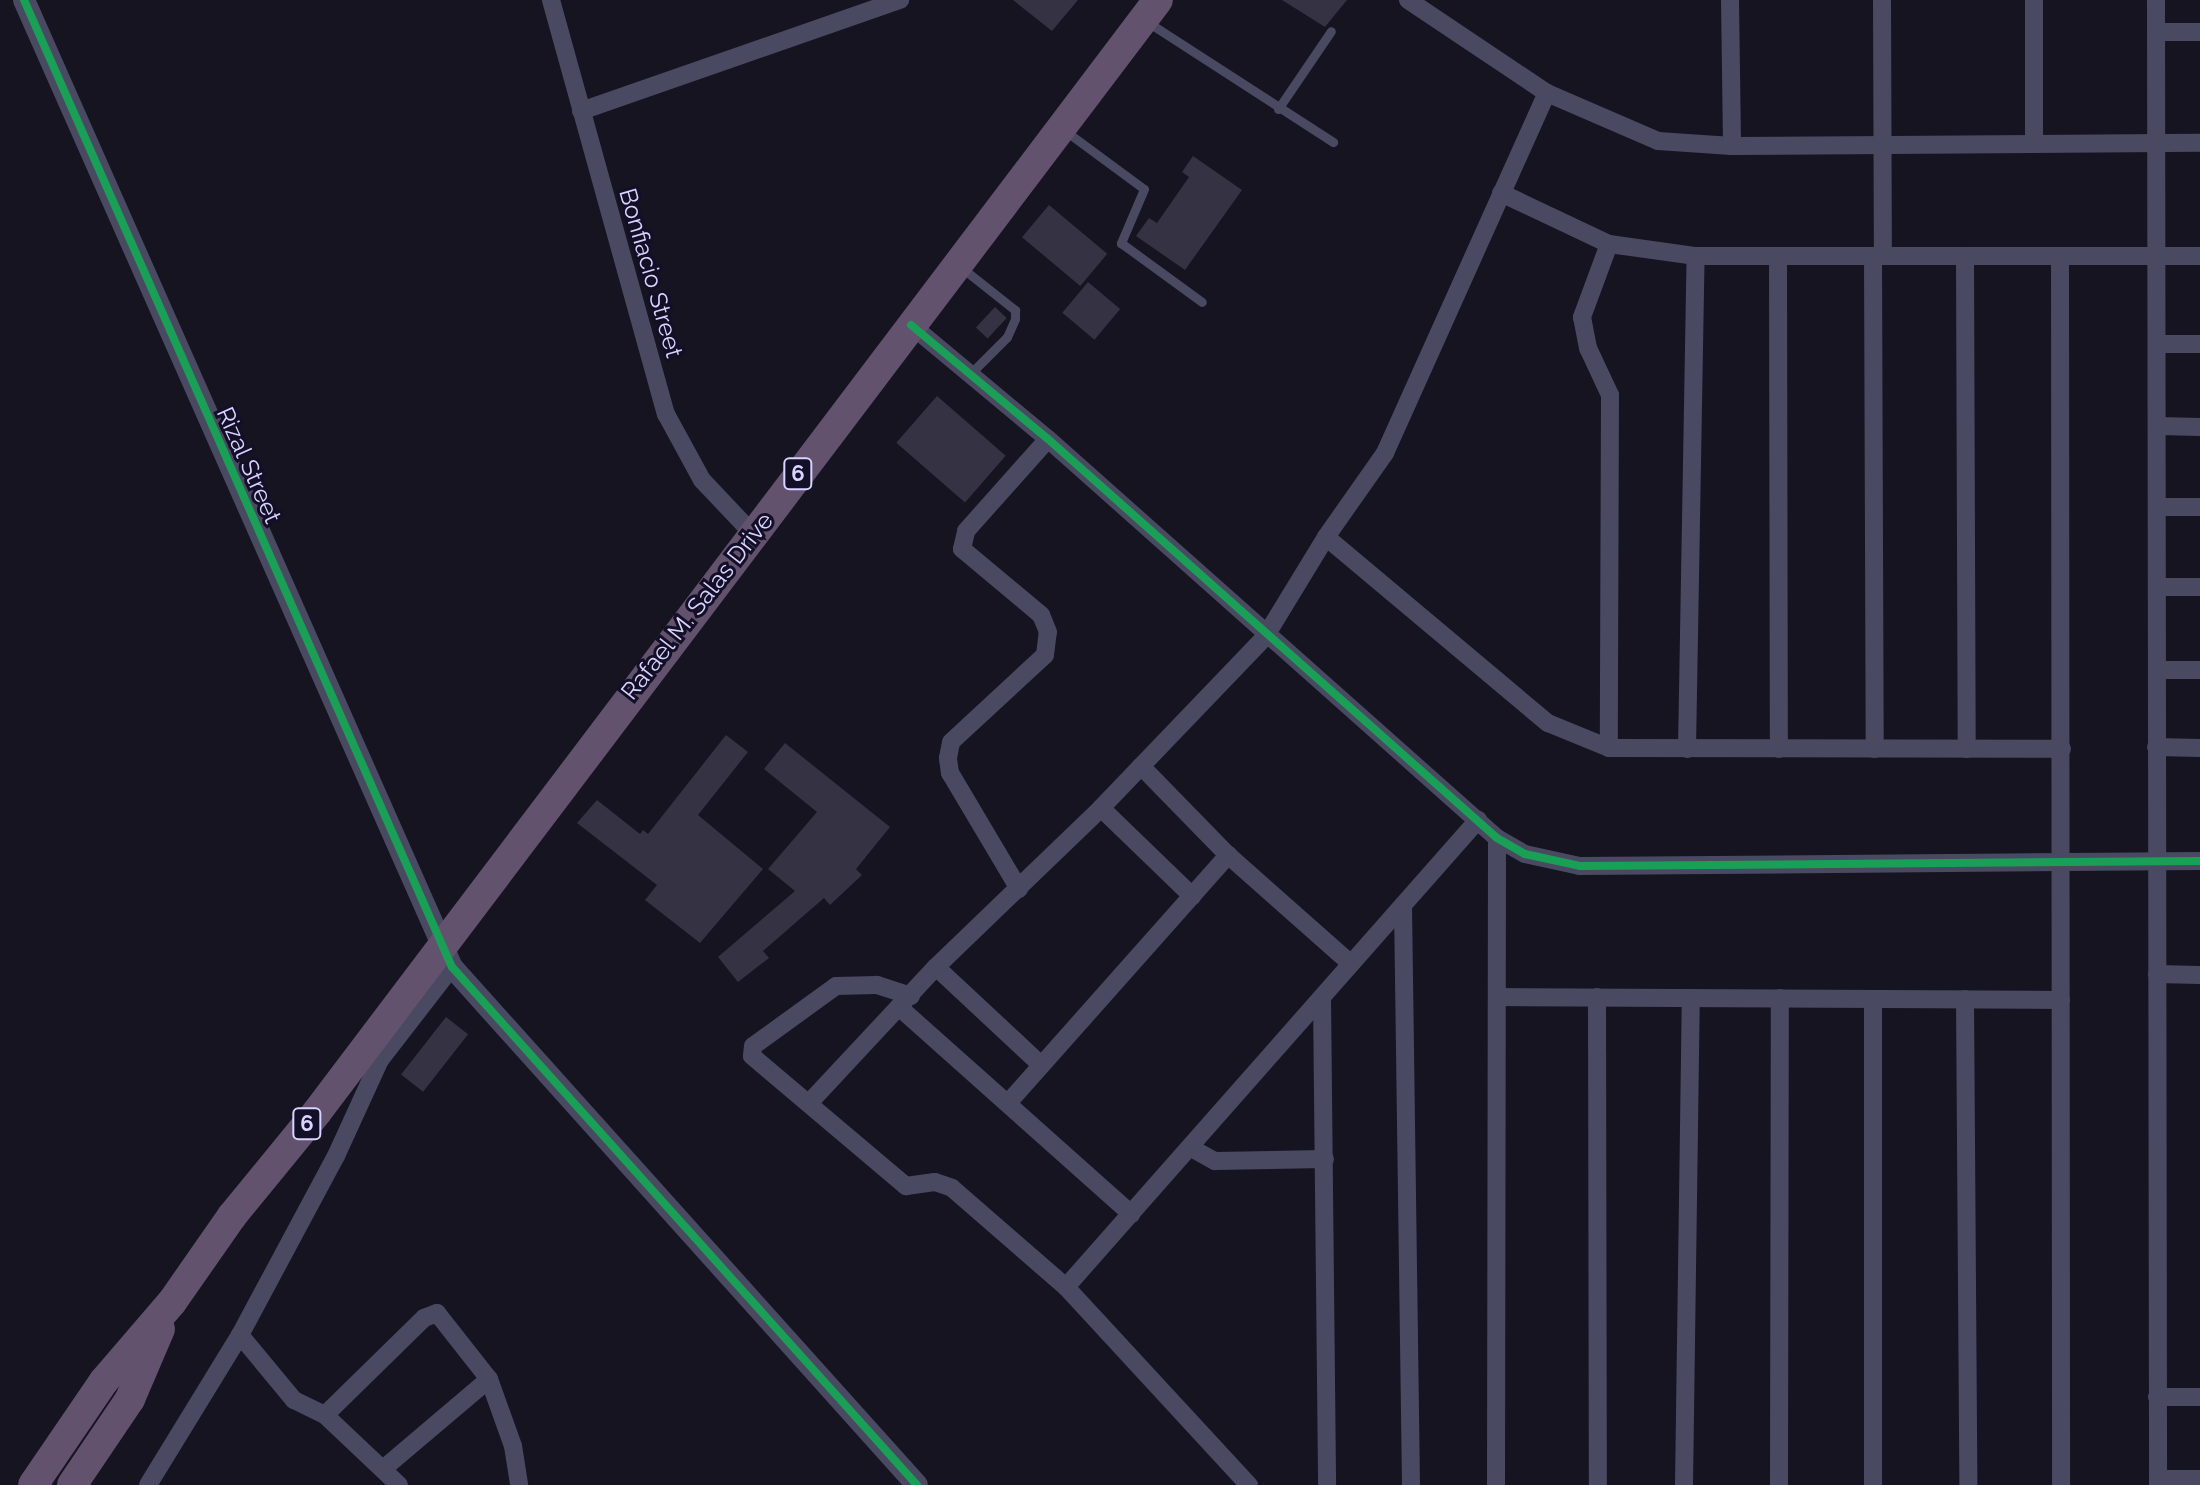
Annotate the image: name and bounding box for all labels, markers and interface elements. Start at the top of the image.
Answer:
street label: Bonfiacio Street [613,185,689,361]
street label: Rizal Street [210,402,288,528]
road number: 6 [782,456,814,492]
street label: Rafael M. Salas Drive [615,506,779,706]
road number: 6 [291,1106,323,1142]

